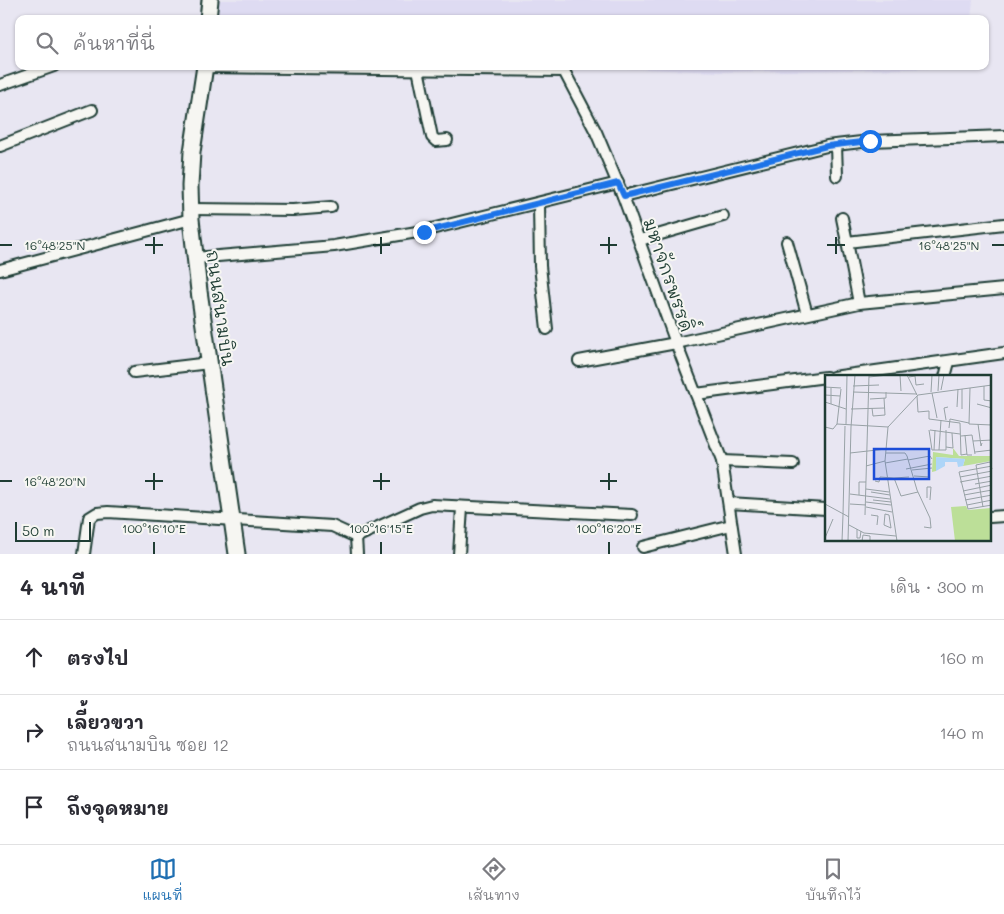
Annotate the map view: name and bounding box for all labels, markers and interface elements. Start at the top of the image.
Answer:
search box [15,15,989,70]
icon: search [33,29,61,57]
text: ค้นหาที่นี่ [73,30,155,55]
route start [859,130,882,153]
street label: มหาจักรพรรดิ์ [638,213,704,335]
route end [413,221,436,244]
text: 16°48'25"N [25,237,85,253]
text: 16°48'25"N [919,237,979,253]
street label: ถนนสนามบิน [201,248,241,368]
inset map [825,375,992,542]
text: 16°48'20"N [24,473,86,489]
scale bar [15,519,91,542]
text: 100°16'10"E [122,520,186,536]
text: 100°16'15"E [349,520,413,536]
text: 100°16'20"E [576,520,642,536]
text: 50 m [22,521,54,540]
text: 4 นาที [20,573,85,600]
text: เดิน · 300 m [890,576,984,597]
icon: ahead [20,643,48,671]
text: ตรงไป [67,645,128,670]
text: 160 m [939,647,984,668]
text: เลี้ยวขวา [67,709,144,734]
icon: right [20,718,48,746]
text: 140 m [940,722,984,743]
text: ถนนสนามบิน ซอย 12 [67,734,229,755]
icon: arrive [20,793,48,821]
text: ถึงจุดหมาย [67,795,169,820]
tab: แผนที่ [143,855,183,904]
tab: เส้นทาง [468,855,520,904]
tab: บันทึกไว้ [805,855,861,904]

